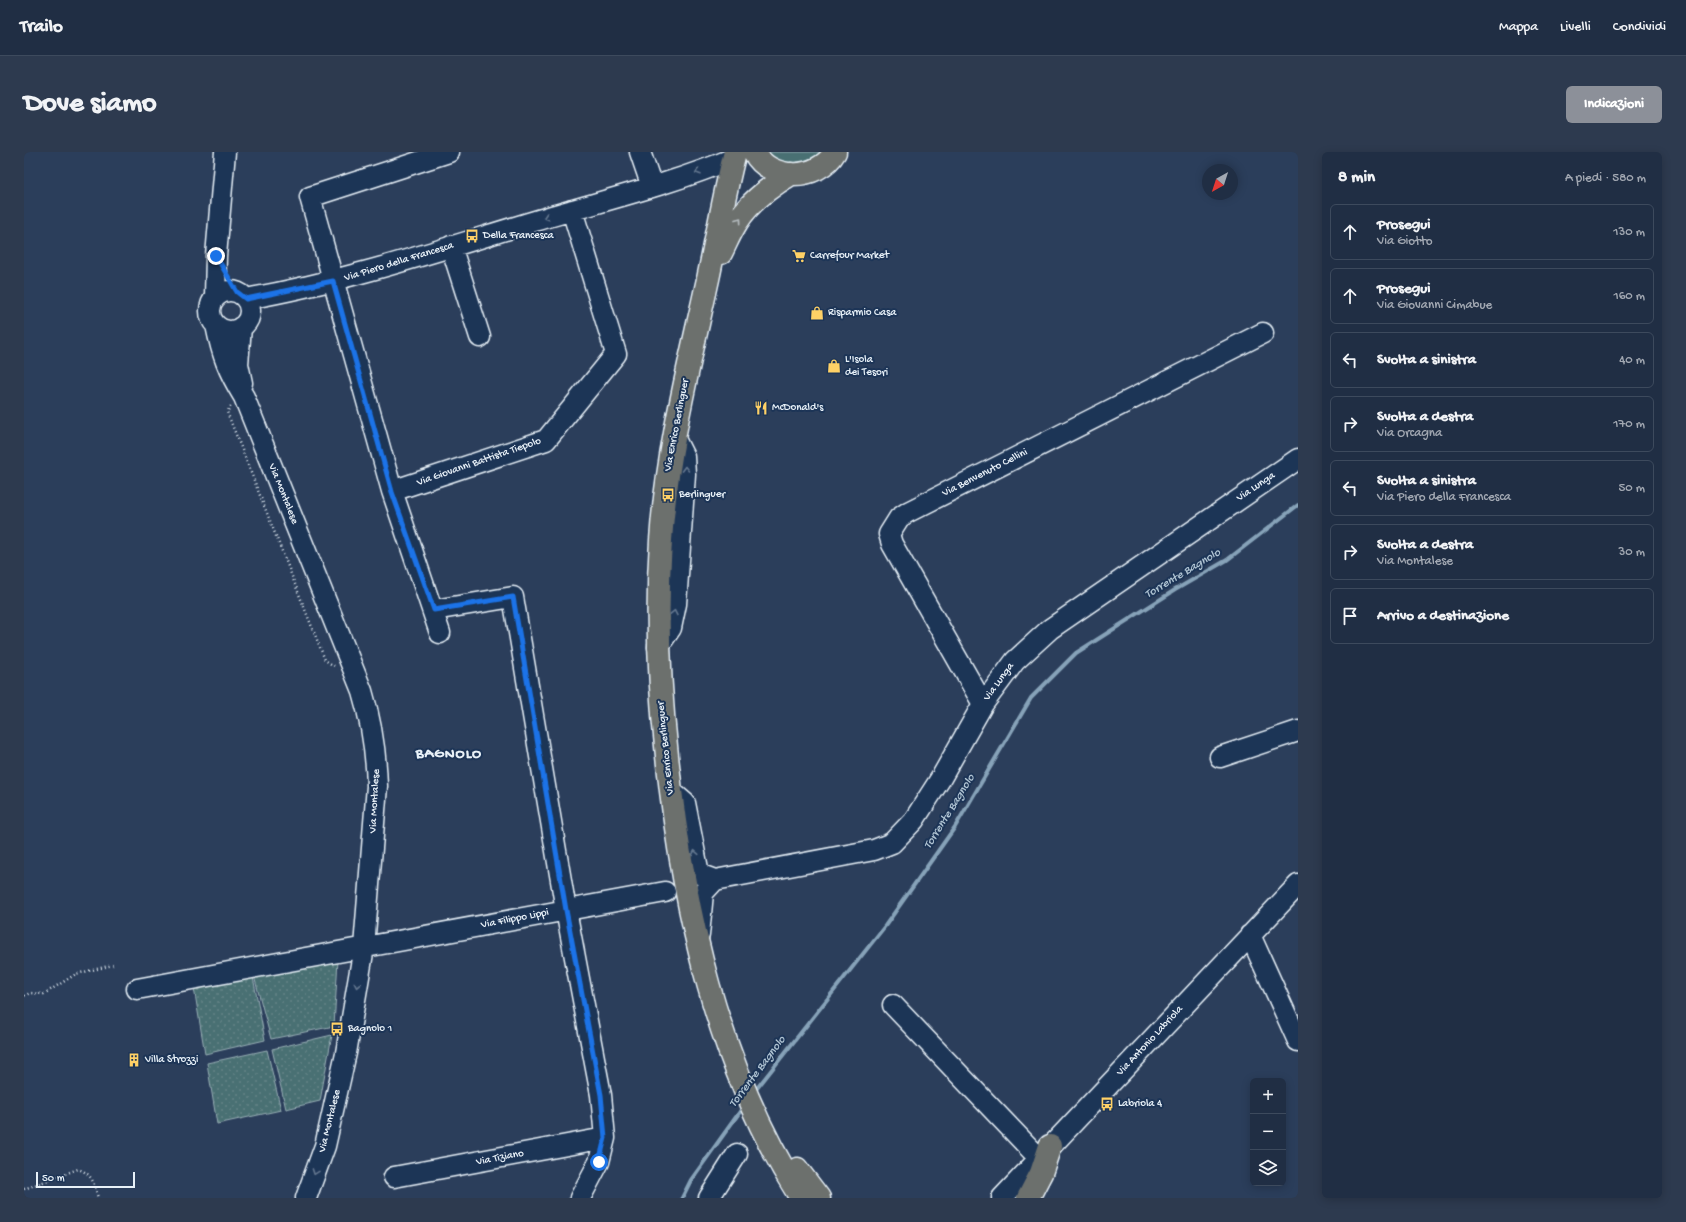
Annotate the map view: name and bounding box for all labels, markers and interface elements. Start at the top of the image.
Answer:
text: Trailo [20,16,63,39]
text: Mappa [1499,19,1538,36]
text: Livelli [1560,19,1591,36]
text: Condividi [1613,19,1666,36]
button: Indicazioni [1566,86,1662,123]
text: Dove siamo [24,88,157,121]
north arrow [1202,164,1238,200]
one-way arrow [694,167,701,176]
text: 8 min [1338,168,1375,188]
text: A piedi · 580 m [1565,171,1646,186]
one-way arrow [543,212,550,221]
text: Prosegui [1377,216,1430,234]
one-way arrow [735,217,742,224]
icon: ahead [1339,221,1361,243]
text: 130 m [1613,225,1645,240]
bus stop icon: Della Francesca [464,228,480,244]
place label: Della Francesca [482,230,554,242]
text: Via Giotto [1377,234,1432,249]
street label: Via Piero della Francesca [342,239,456,285]
route end [207,247,225,265]
supermarket icon: Carrefour Market [791,248,807,264]
place label: Carrefour Market [810,249,890,262]
text: Prosegui [1377,280,1430,298]
icon: ahead [1339,285,1361,307]
text: 160 m [1613,289,1645,304]
text: Via Giovanni Cimabue [1377,298,1492,313]
shop icon: Risparmio Casa [809,305,825,321]
place label: Risparmio Casa [828,307,897,319]
icon: left [1339,349,1361,371]
text: Svolta a sinistra [1377,351,1476,369]
text: 40 m [1619,353,1645,368]
place label: L'Isola dei Tesori [845,354,888,379]
shop icon: L'Isola dei Tesori [826,358,842,374]
street label: Via Enrico Berlinguer [662,377,692,473]
restaurant icon: McDonald's [753,400,769,416]
place label: McDonald's [772,402,824,414]
text: Svolta a destra [1377,408,1473,426]
icon: right [1339,413,1361,435]
text: 170 m [1613,417,1645,432]
text: Via Orcagna [1377,426,1442,441]
street label: Via Giovanni Battista Tiepolo [414,435,543,489]
street label: Via Benvenuto Cellini [940,446,1030,500]
street label: Via Montalese [265,461,301,526]
one-way arrow [681,466,689,472]
street label: Via Lunga [1234,469,1278,505]
text: Svolta a sinistra [1377,472,1476,490]
icon: left [1339,477,1361,499]
text: 50 m [1618,481,1645,496]
bus stop icon: Berlinguer [660,487,676,503]
place label: Berlinguer [678,489,726,501]
text: Via Piero della Francesca [1377,490,1511,505]
text: Svolta a destra [1377,536,1473,554]
icon: right [1339,541,1361,563]
text: 30 m [1619,545,1645,560]
water label: Torrente Bagnolo [1143,546,1224,602]
text: Via Montalese [1377,554,1453,569]
icon: arrive [1339,605,1361,627]
text: Arrivo a destinazione [1377,607,1509,625]
one-way arrow [670,609,678,616]
street label: Via Lunga [981,660,1017,704]
street label: Via Enrico Berlinguer [655,700,677,796]
district label: BAGNOLO [415,745,482,763]
street label: Via Montalese [367,768,383,834]
water label: Torrente Bagnolo [921,771,979,852]
one-way arrow [691,850,699,856]
street label: Via Filippo Lippi [479,907,550,932]
one-way arrow [353,982,362,988]
street label: Via Antonio Labriola [1114,1003,1186,1079]
bus stop icon: Bagnolo 1 [329,1021,345,1037]
place label: Bagnolo 1 [347,1023,392,1035]
water label: Torrente Bagnolo [727,1033,790,1110]
building icon: Villa Strozzi [126,1052,142,1068]
place label: Villa Strozzi [144,1054,198,1066]
map controls [1250,1078,1286,1186]
button: + [1250,1078,1286,1114]
street label: Via Montalese [316,1088,344,1155]
bus stop icon: Labriola 4 [1099,1096,1115,1112]
place label: Labriola 4 [1118,1098,1163,1110]
button: − [1250,1114,1286,1150]
street label: Via Tiziano [474,1147,525,1169]
button: layers [1250,1150,1286,1186]
route start [590,1153,608,1171]
one-way arrow [312,1168,320,1175]
scale bar [36,1170,135,1189]
text: 50 m [42,1173,64,1185]

